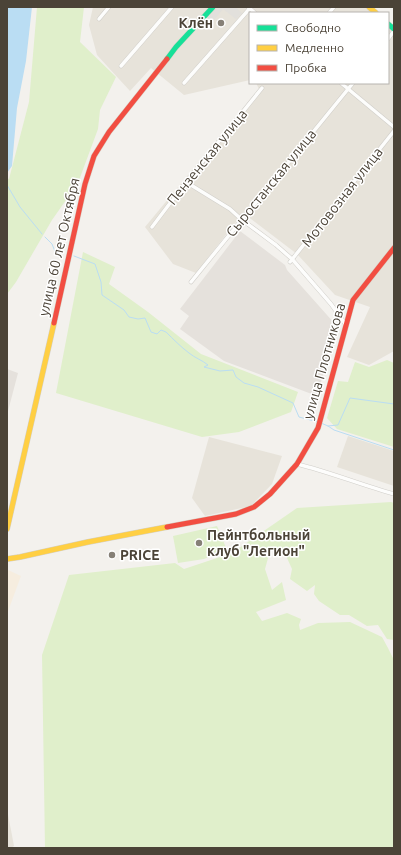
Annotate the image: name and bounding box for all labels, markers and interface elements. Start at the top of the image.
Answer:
legend [249,12,389,84]
place label: Клён [178,15,213,31]
marker: Клён [216,18,226,28]
text: Свободно [285,21,341,34]
text: Медленно [285,41,344,54]
text: Пробка [285,61,327,74]
street label: Пензенская улица [164,106,250,208]
street label: Сыростанская улица [223,126,319,240]
street label: Мотовозная улица [298,144,386,250]
street label: улица 60 лет Октября [35,176,83,318]
street label: улица Плотникова [300,301,348,421]
place label: Пейнтбольный клуб "Легион" [207,527,310,559]
marker: Пейнтбольный клуб "Легион" [194,538,204,548]
place label: PRICE [120,547,160,563]
marker: PRICE [107,550,117,560]

